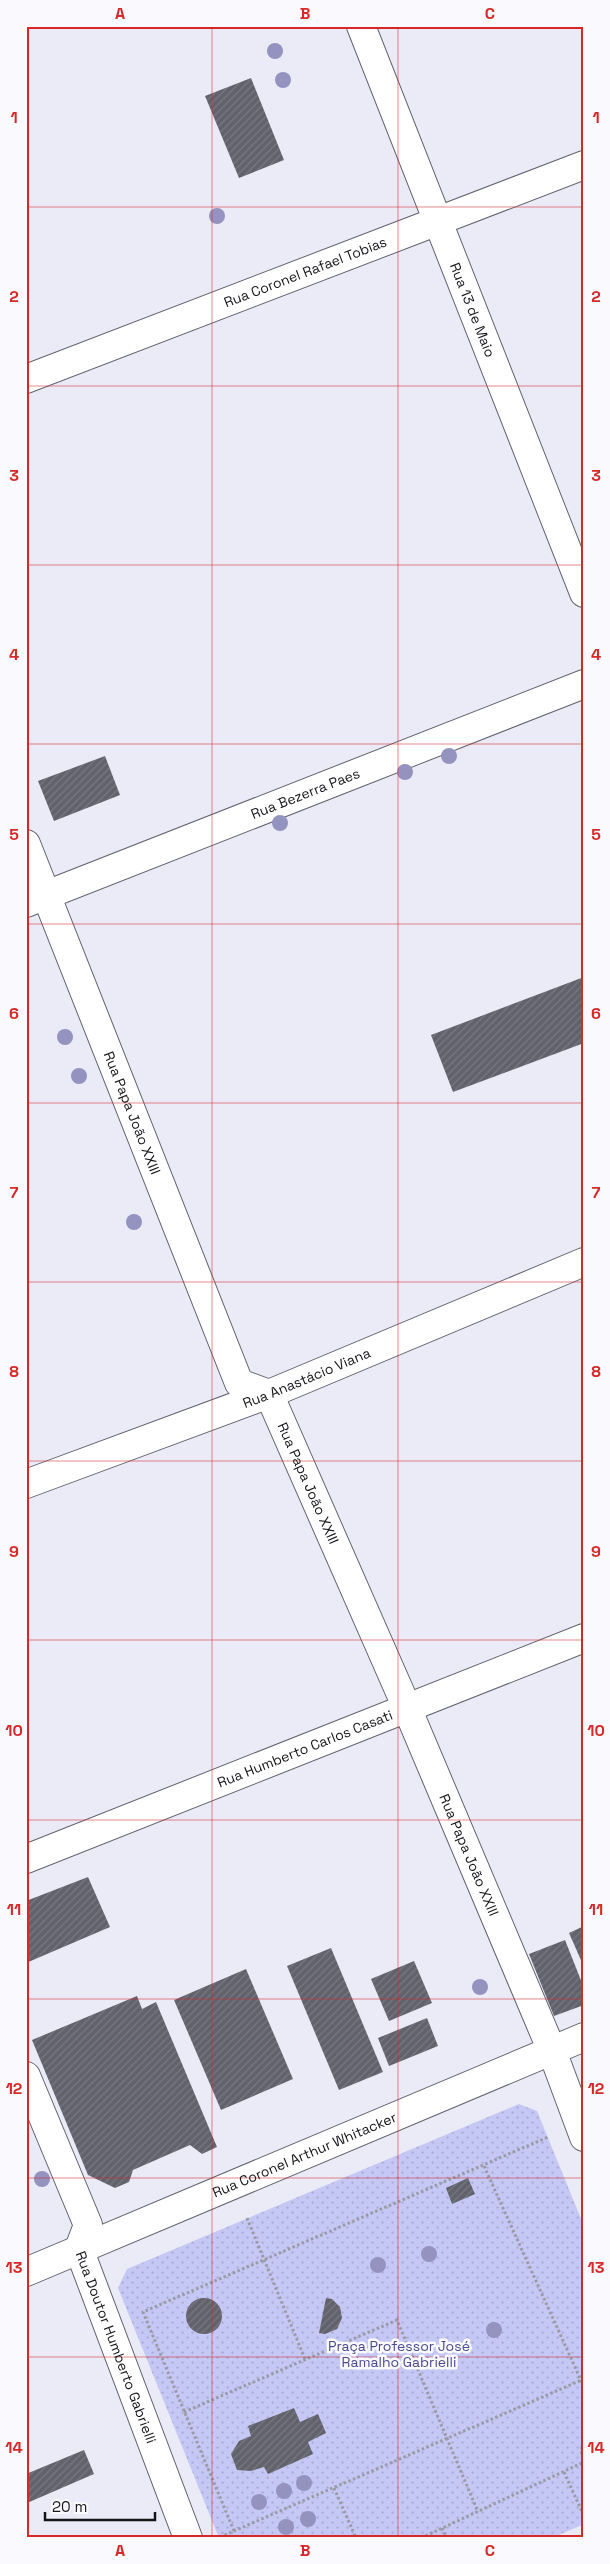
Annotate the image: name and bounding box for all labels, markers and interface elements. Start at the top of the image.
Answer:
text: A [115,3,125,24]
text: B [300,3,310,24]
text: C [485,3,495,24]
text: 1 [10,107,18,128]
text: 1 [592,107,600,128]
street label: Rua Coronel Rafael Tobias [221,233,389,311]
street label: Rua 13 de Maio [446,260,499,360]
text: 2 [9,286,19,307]
text: 2 [591,286,601,307]
text: 3 [9,465,19,486]
text: 3 [591,465,601,486]
text: 4 [9,644,19,665]
text: 4 [591,644,601,665]
street label: Rua Bezerra Paes [248,764,362,823]
text: 5 [9,824,19,845]
text: 5 [591,824,601,845]
text: 6 [9,1003,19,1024]
text: 6 [591,1003,601,1024]
street label: Rua Papa João XXIII [100,1049,165,1177]
text: 7 [10,1182,19,1203]
text: 7 [592,1182,601,1203]
street label: Rua Anastácio Viana [240,1344,373,1412]
text: 8 [9,1361,19,1382]
text: 8 [591,1361,601,1382]
street label: Rua Papa João XXIII [274,1420,343,1547]
text: 9 [9,1541,19,1562]
text: 9 [591,1541,601,1562]
street label: Rua Humberto Carlos Casati [215,1706,395,1791]
text: 10 [5,1720,23,1741]
text: 10 [587,1720,605,1741]
street label: Rua Papa João XXIII [435,1791,503,1919]
text: 11 [7,1899,21,1920]
text: 11 [589,1899,603,1920]
text: 12 [6,2078,22,2099]
text: 12 [588,2078,604,2099]
street label: Rua Coronel Arthur Whitacker [209,2108,399,2202]
street label: Rua Doutor Humberto Gabrielli [72,2249,160,2446]
text: 13 [6,2257,23,2278]
text: 13 [588,2257,605,2278]
park label: Praça Professor José Ramalho Gabrielli [328,2337,470,2371]
text: 14 [5,2437,23,2458]
text: 14 [587,2437,605,2458]
scale bar [45,2489,155,2521]
text: 20 m [52,2497,87,2516]
text: A [115,2540,125,2561]
text: B [300,2540,310,2561]
text: C [485,2540,495,2561]

